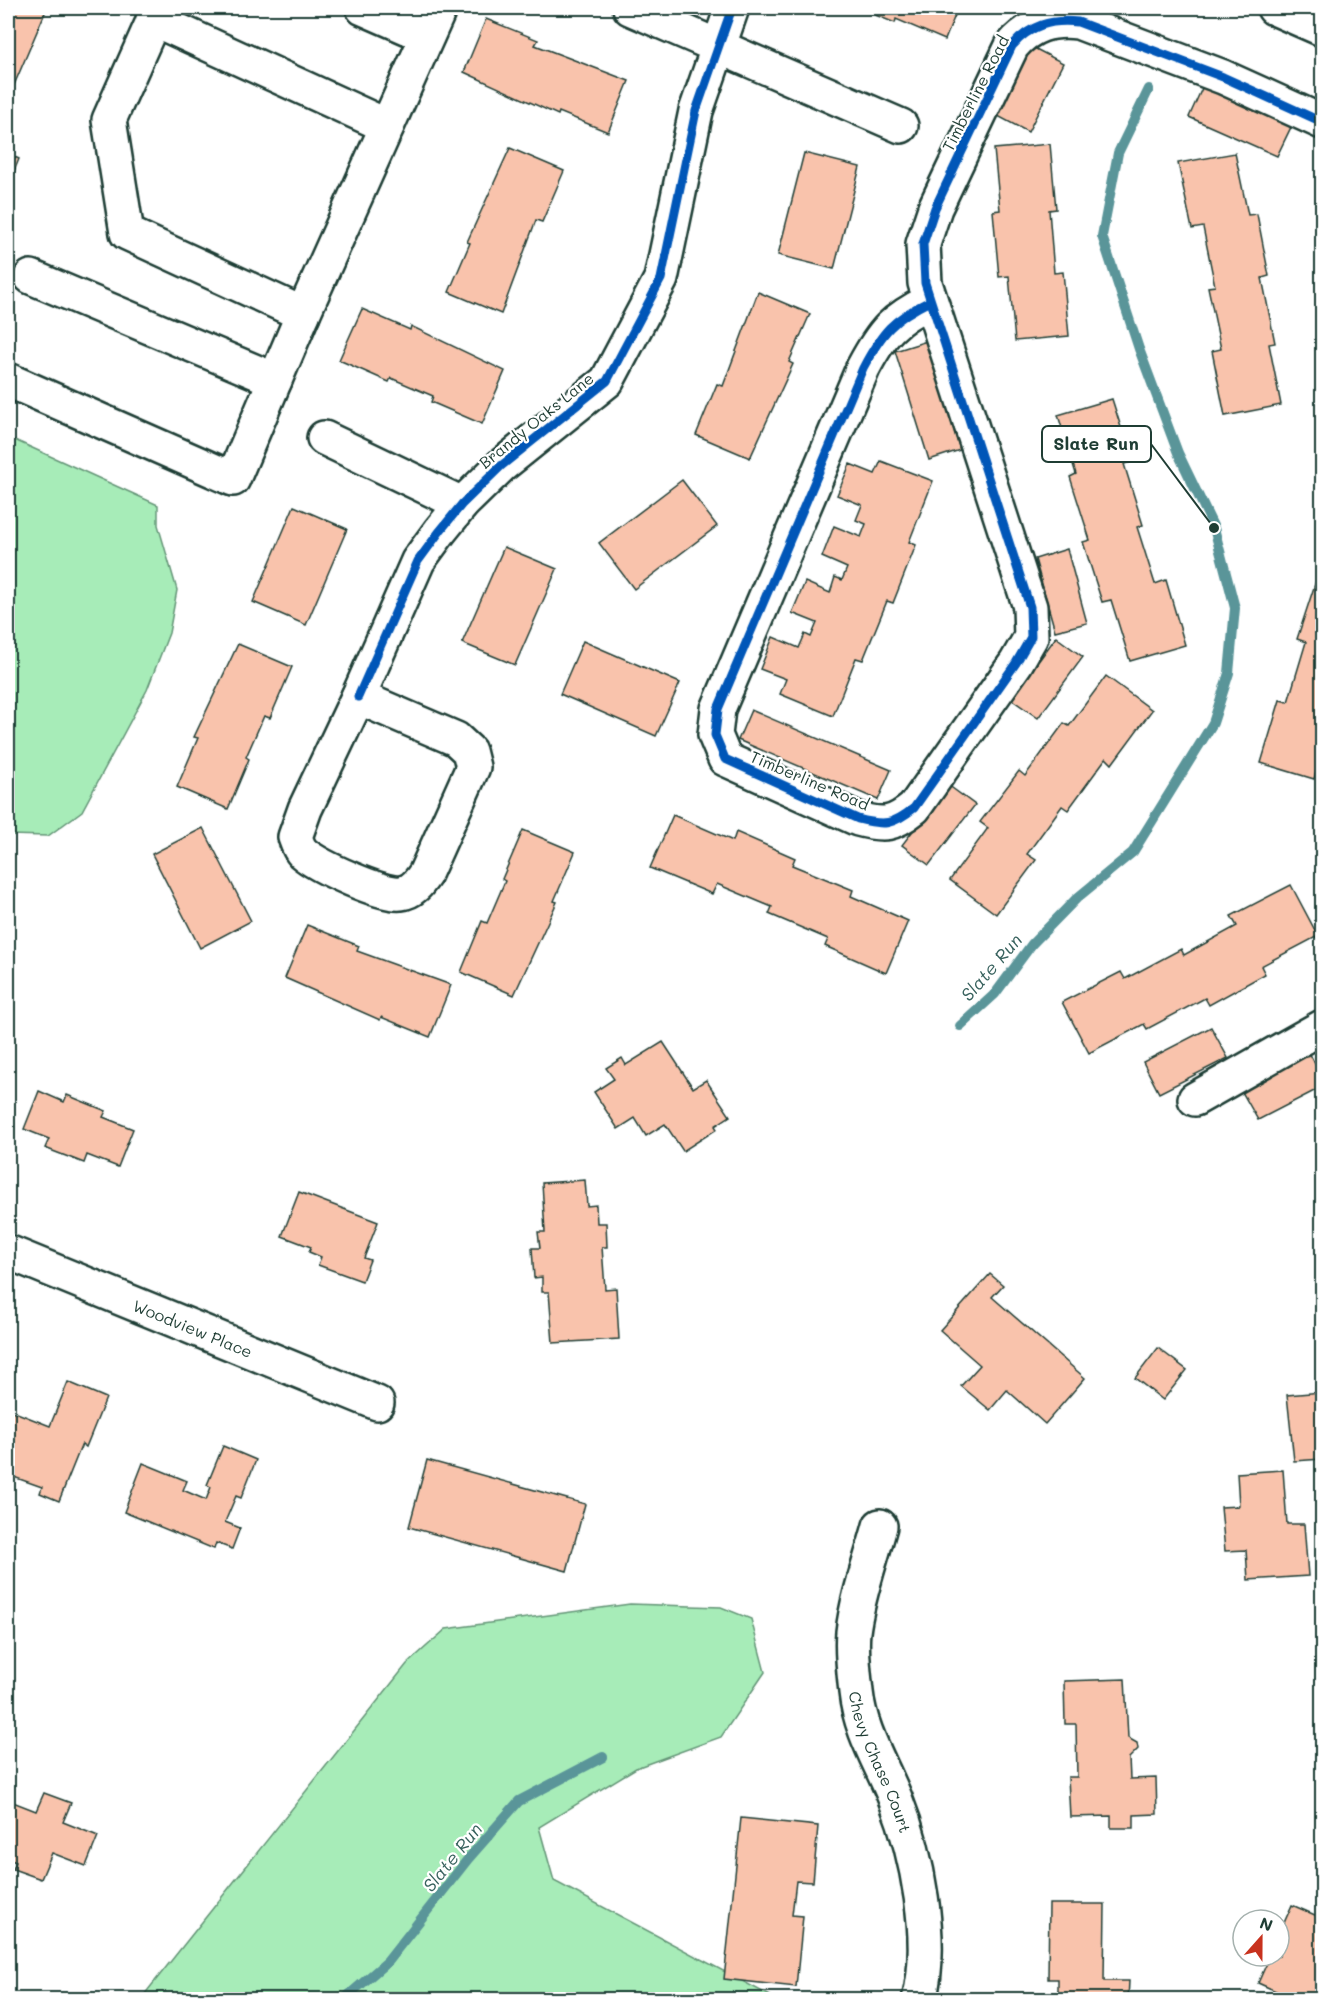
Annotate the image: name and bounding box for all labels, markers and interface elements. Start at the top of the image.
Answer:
street label: Timberline Road [937,31,1013,155]
street label: Brandy Oaks Lane [474,367,598,473]
callout: Slate Run [1042,426,1151,462]
text: Slate Run [1053,431,1139,455]
street label: Timberline Road [747,745,873,815]
water label: Slate Run [955,928,1027,1006]
street label: Woodview Place [130,1294,256,1362]
street label: Chevy Chase Court [845,1690,917,1835]
water label: Slate Run [417,1818,487,1896]
north arrow [1231,1908,1291,1968]
text: N [1257,1912,1276,1936]

